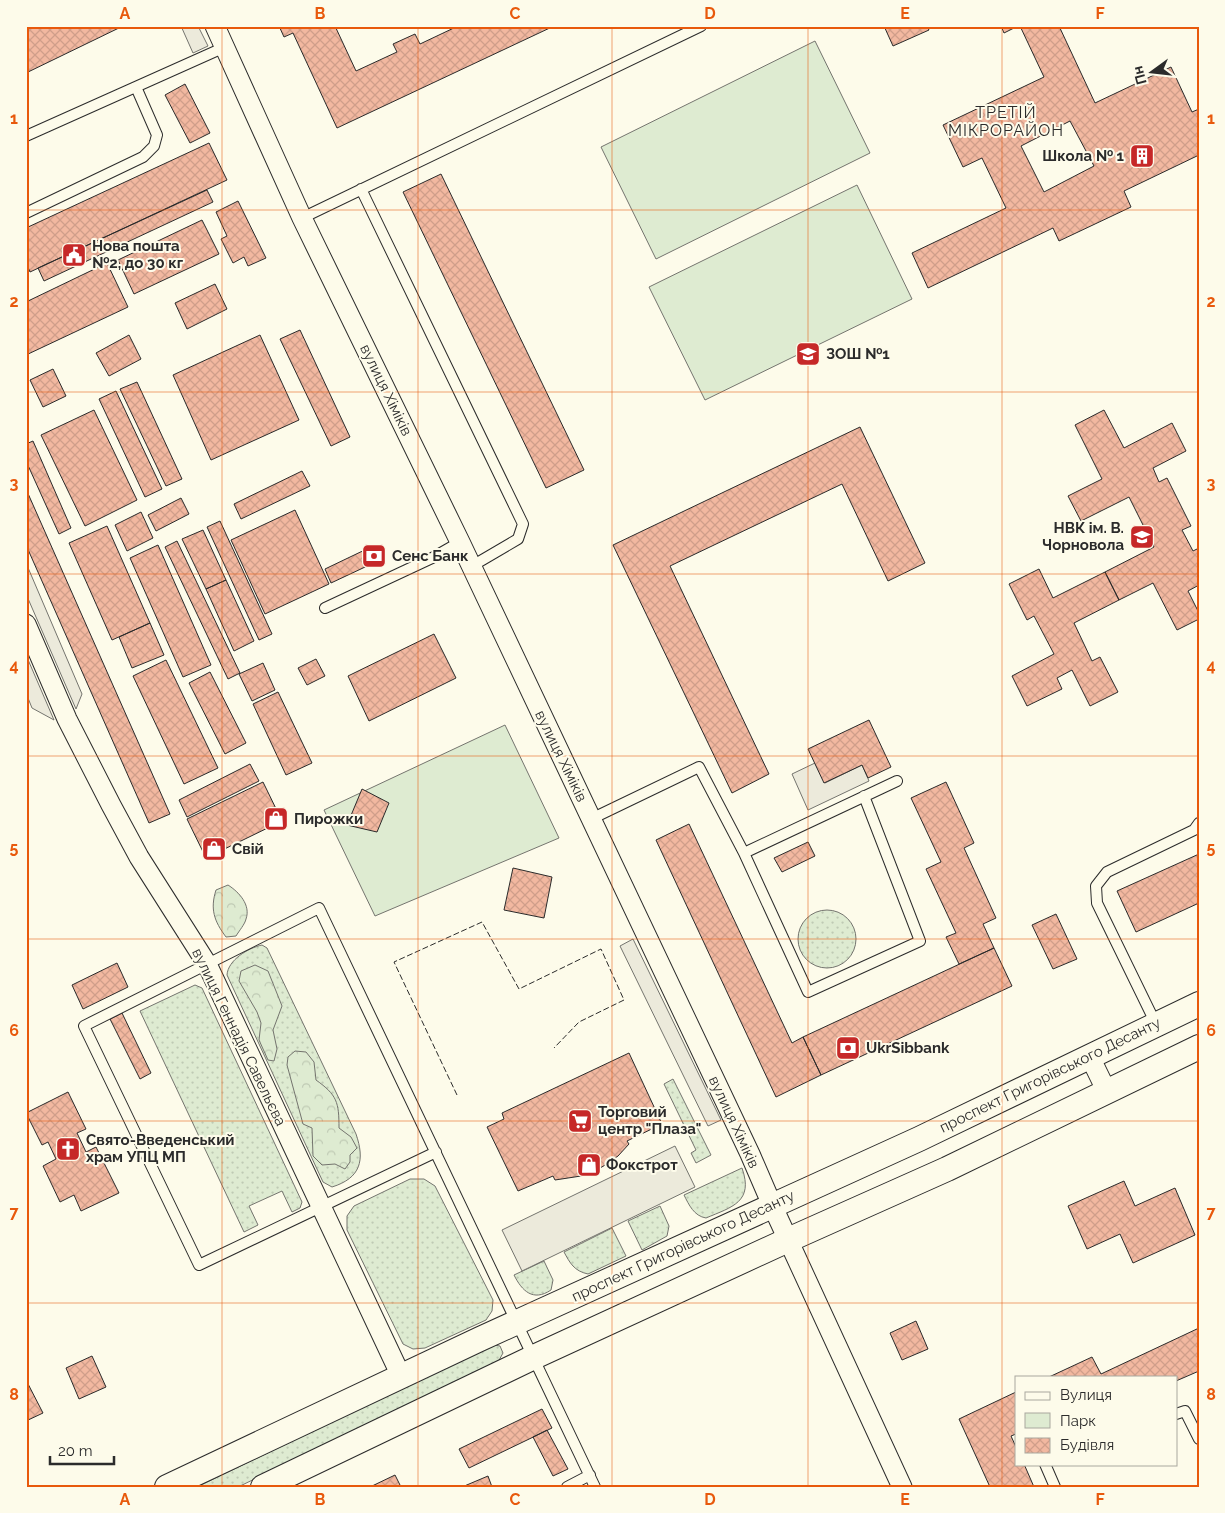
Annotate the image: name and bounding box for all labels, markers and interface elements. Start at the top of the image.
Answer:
text: A [120,4,131,23]
text: B [315,4,326,23]
text: C [510,4,521,23]
text: D [704,4,716,23]
text: E [900,4,910,23]
text: F [1095,4,1105,23]
north arrow [1128,48,1178,98]
text: Пн [1129,64,1150,86]
district label: ТРЕТІЙ МІКРОРАЙОН [948,103,1064,140]
text: 1 [10,109,18,128]
text: 1 [1207,109,1215,128]
building icon: Школа № 1 [1129,143,1155,169]
place label: Школа № 1 [1042,147,1125,165]
place label: Нова пошта №2, до 30 кг [92,237,184,272]
public building icon: Нова пошта №2, до 30 кг [61,242,87,268]
text: 2 [9,292,19,311]
text: 2 [1206,292,1216,311]
street label: вулиця Хіміків [356,341,416,439]
school or university icon: ЗОШ №1 [795,341,821,367]
place label: ЗОШ №1 [826,345,890,363]
text: 3 [10,474,19,493]
text: 3 [1207,474,1216,493]
place label: НВК ім. В. Чорновола [1042,519,1124,554]
school or university icon: НВК ім. В. Чорновола [1129,524,1155,550]
bank icon: Сенс Банк [361,543,387,569]
place label: Сенс Банк [392,547,469,565]
text: 4 [9,656,19,675]
text: 4 [1206,656,1216,675]
street label: вулиця Хіміків [531,707,591,805]
shop icon: Пирожки [263,806,289,832]
place label: Пирожки [294,810,363,828]
shop icon: Свій [201,836,227,862]
text: 5 [10,838,19,857]
text: 5 [1207,838,1216,857]
place label: Свій [232,840,264,858]
street label: вулиця Геннадія Савельєва [188,945,290,1129]
street label: проспект Григорівського Десанту [937,1013,1163,1137]
text: 6 [9,1021,19,1040]
text: 6 [1206,1021,1216,1040]
bank icon: UkrSibbank [835,1035,861,1061]
place label: UkrSibbank [866,1039,950,1057]
street label: вулиця Хіміків [705,1073,763,1171]
place label: Торговий центр "Плаза" [598,1103,702,1138]
supermarket icon: Торговий центр "Плаза" [567,1108,593,1134]
place label: Свято-Введенський храм УПЦ МП [86,1131,235,1166]
church icon: Свято-Введенський храм УПЦ МП [55,1136,81,1162]
shop icon: Фокстрот [576,1152,602,1178]
place label: Фокстрот [606,1156,678,1174]
street label: проспект Григорівського Десанту [569,1186,797,1306]
text: 7 [10,1203,19,1222]
text: 7 [1207,1203,1216,1222]
legend [1015,1376,1178,1466]
text: 8 [9,1385,19,1404]
text: 8 [1206,1385,1216,1404]
text: Вулиця [1060,1386,1112,1404]
text: Парк [1060,1412,1096,1430]
scale bar [50,1433,114,1465]
text: Будівля [1060,1436,1114,1454]
text: 20 m [58,1442,93,1460]
text: A [120,1490,131,1509]
text: B [315,1490,326,1509]
text: C [510,1490,521,1509]
text: D [704,1490,716,1509]
text: E [900,1490,910,1509]
text: F [1095,1490,1105,1509]

